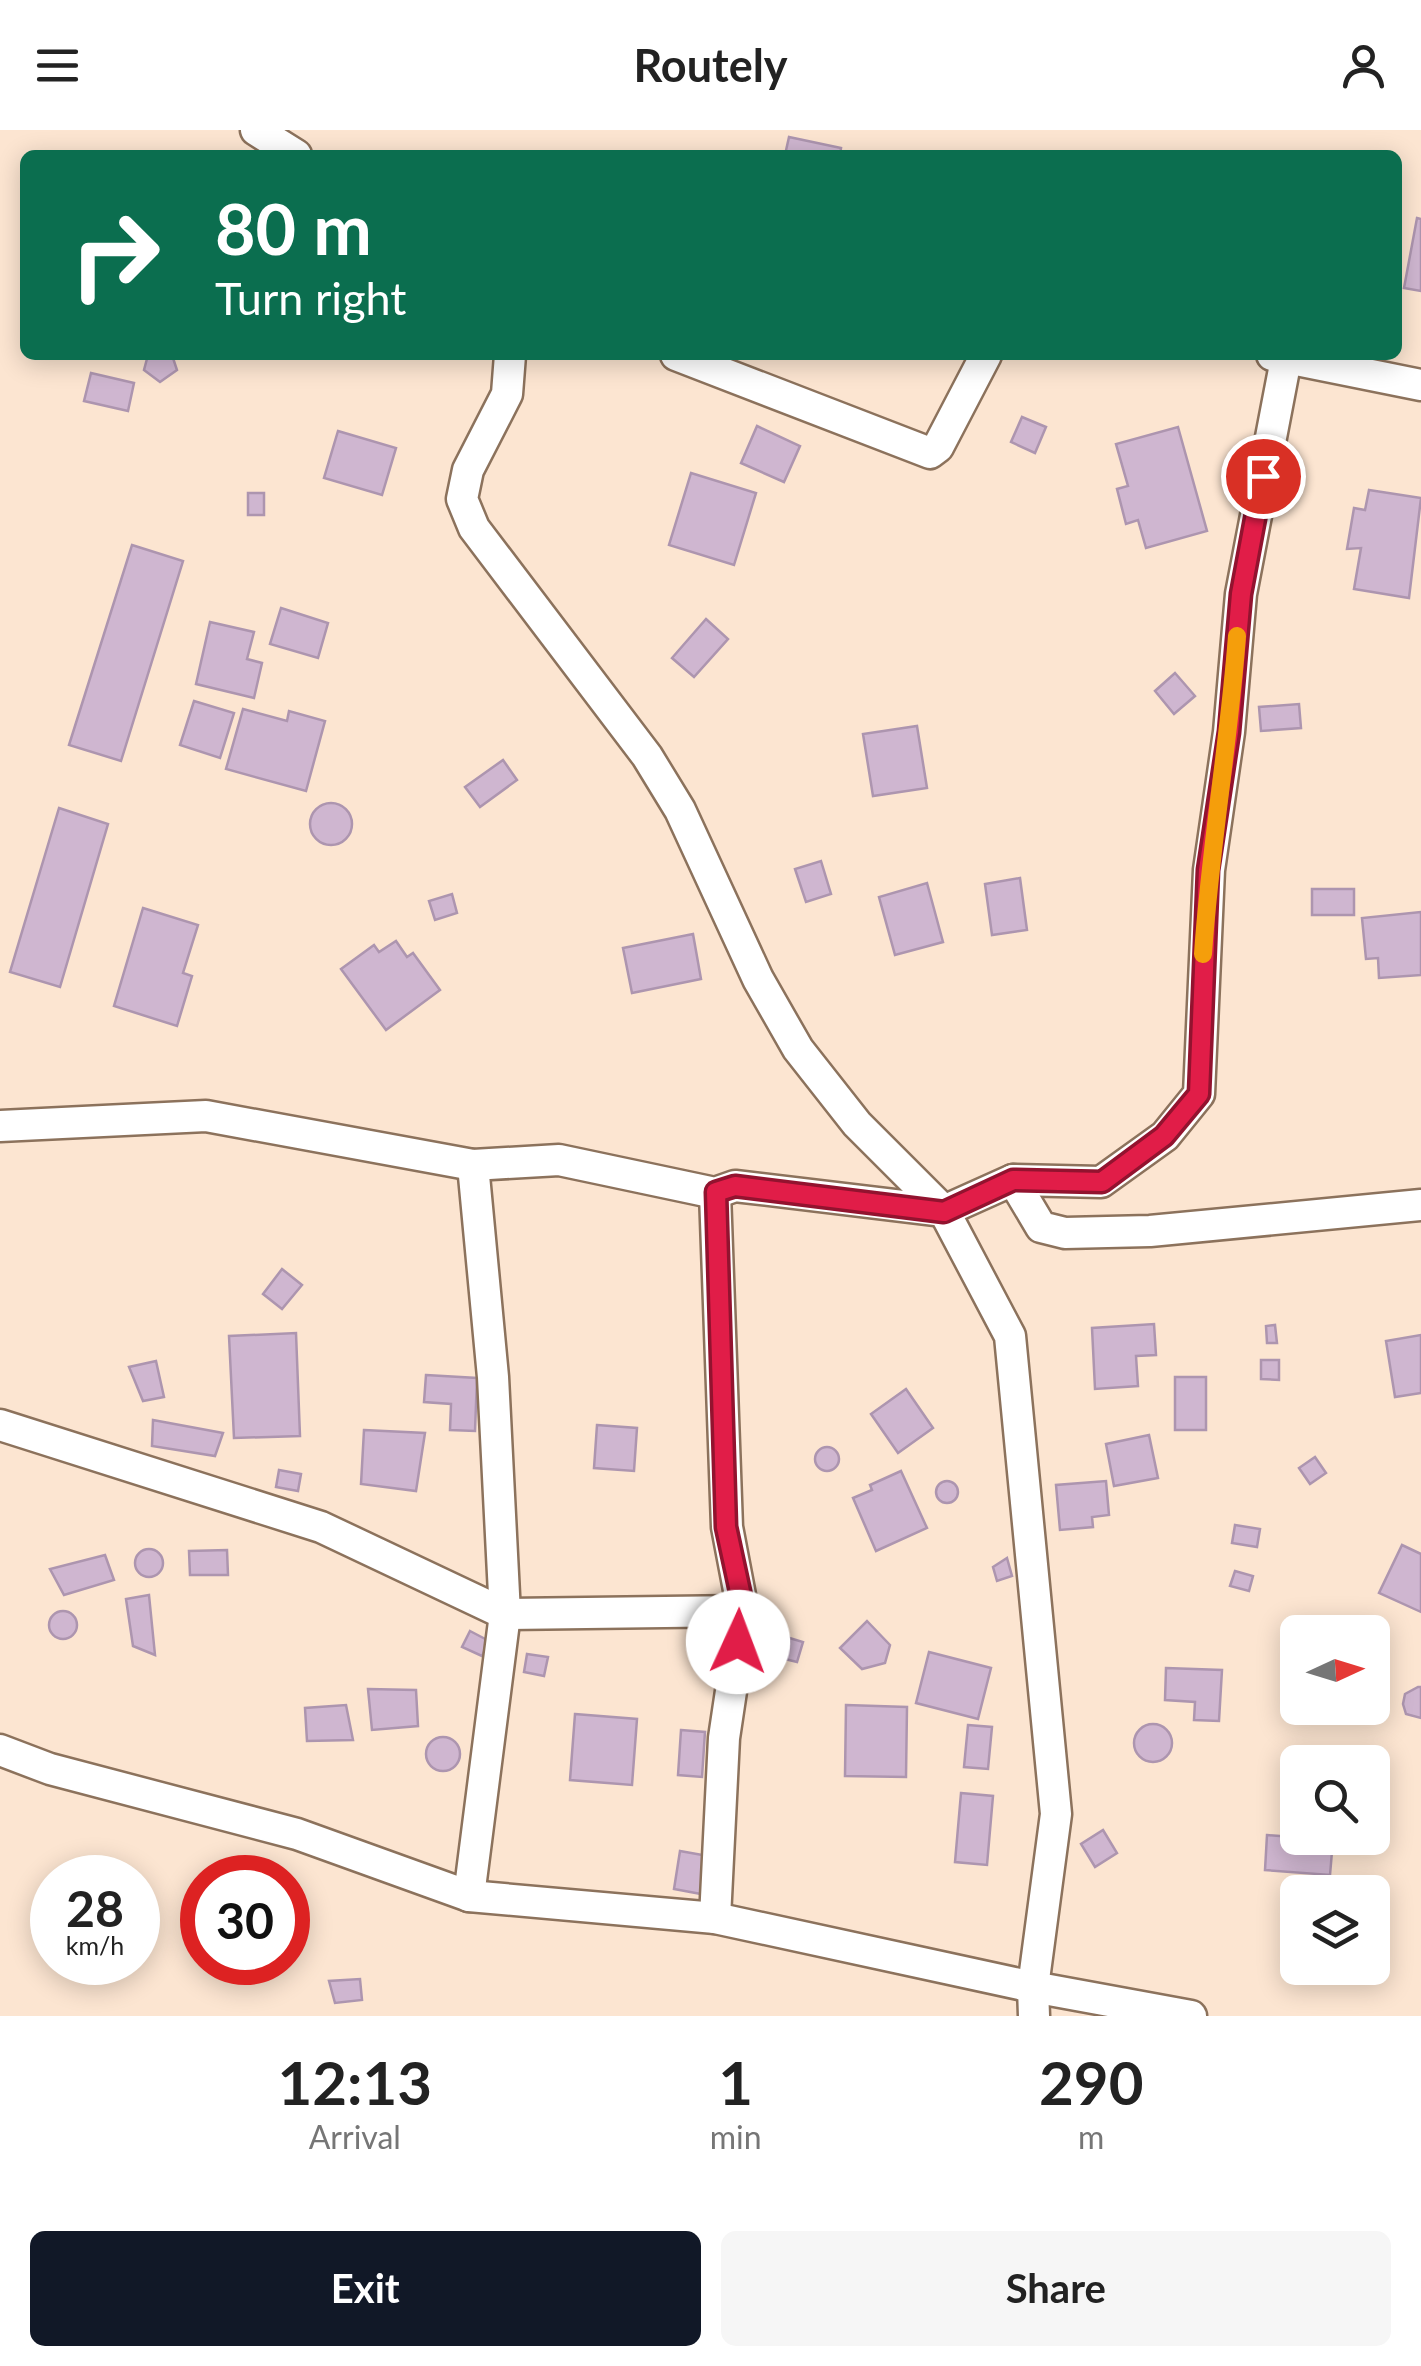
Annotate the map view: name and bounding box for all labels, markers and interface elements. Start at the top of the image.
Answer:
icon: menu [30,38,85,93]
text: Routely [633,38,788,92]
icon: person [1336,38,1391,93]
text: 80 m [215,186,372,270]
icon: right [50,190,180,320]
text: Turn right [215,271,406,325]
pin [1221,434,1306,519]
icon: arrive [1236,449,1291,504]
position arrow [686,1590,790,1694]
north arrow [1280,1615,1390,1725]
map controls [1280,1615,1390,1985]
button: search [1280,1745,1390,1855]
speed limit sign: 30 [180,1855,310,1985]
button: layers [1280,1875,1390,1985]
text: 28 [66,1878,124,1938]
text: km/h [66,1930,124,1960]
text: 12:13 [278,2046,432,2118]
text: 1 [718,2046,753,2118]
text: 290 [1039,2046,1143,2118]
text: Arrival [309,2117,401,2156]
text: min [710,2117,762,2156]
text: m [1078,2117,1104,2156]
button: Exit [30,2231,701,2346]
button: Share [721,2231,1391,2346]

